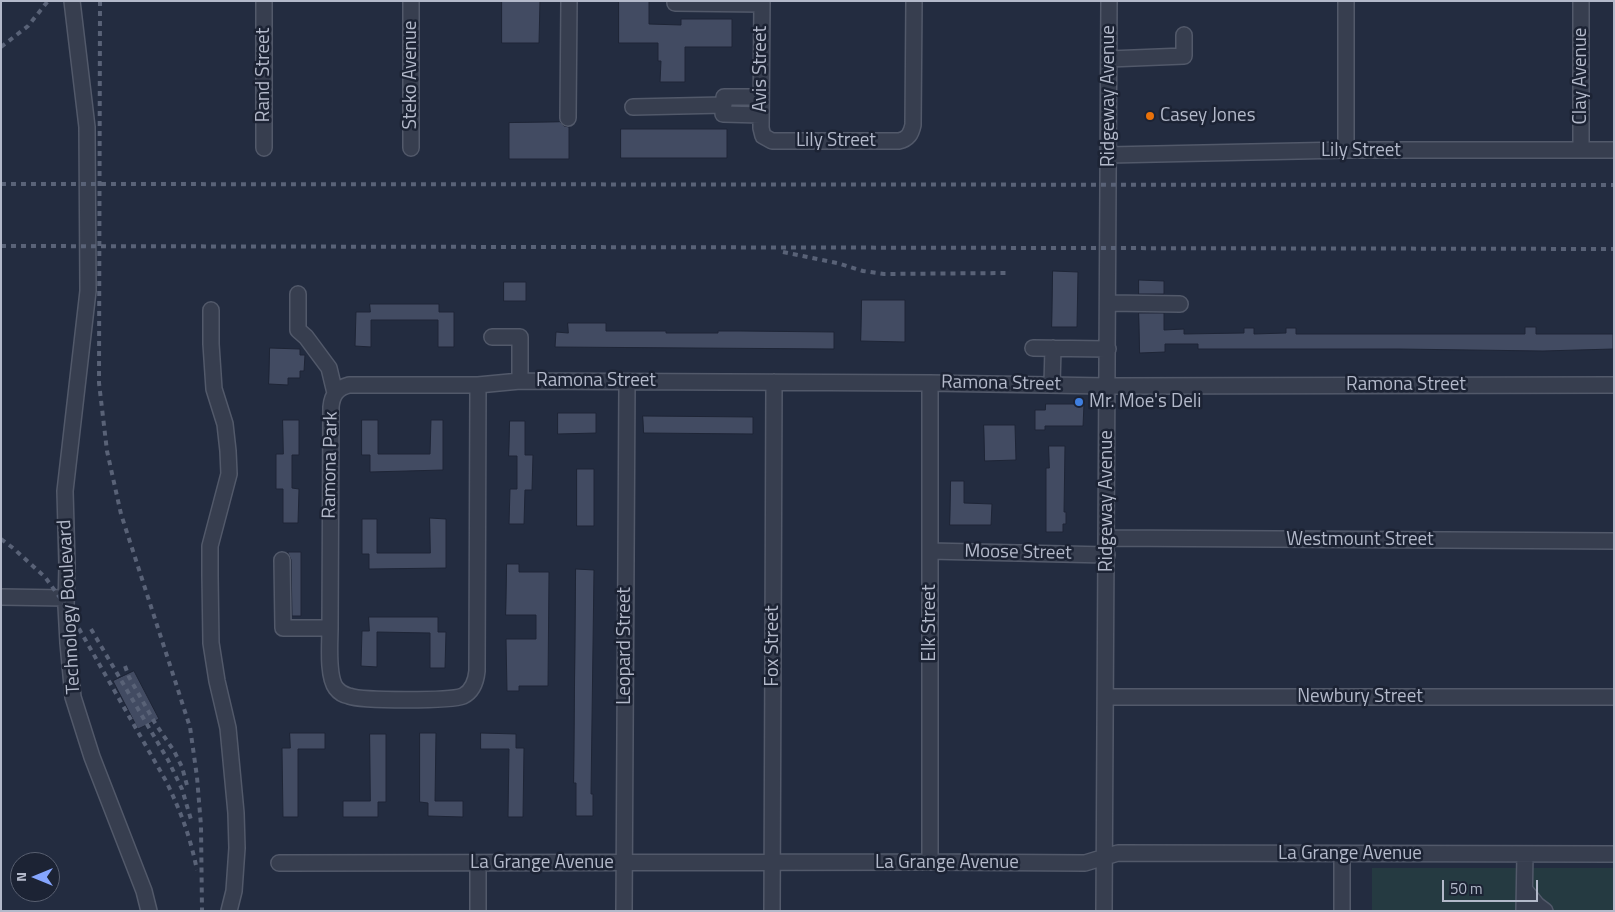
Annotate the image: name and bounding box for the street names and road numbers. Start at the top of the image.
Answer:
street label: Steko Avenue [400,21,422,129]
street label: Ridgeway Avenue [1098,25,1120,167]
street label: Avis Street [750,26,772,112]
street label: Rand Street [253,28,275,122]
street label: Clay Avenue [1570,28,1592,124]
street label: Lily Street [796,130,876,152]
street label: Lily Street [1321,140,1401,162]
street label: Ramona Street [536,370,656,392]
street label: Ramona Street [941,372,1061,396]
street label: Ramona Street [1346,374,1466,396]
street label: Ramona Park [319,411,343,519]
street label: Ridgeway Avenue [1096,430,1118,572]
street label: Technology Boulevard [54,519,86,695]
street label: Westmount Street [1286,529,1434,551]
street label: Moose Street [964,541,1072,565]
street label: Elk Street [919,584,941,662]
street label: Leopard Street [614,587,636,705]
street label: Fox Street [762,605,784,687]
street label: Newbury Street [1297,686,1423,708]
street label: La Grange Avenue [1278,843,1422,865]
street label: La Grange Avenue [470,852,614,874]
street label: La Grange Avenue [875,852,1019,874]

